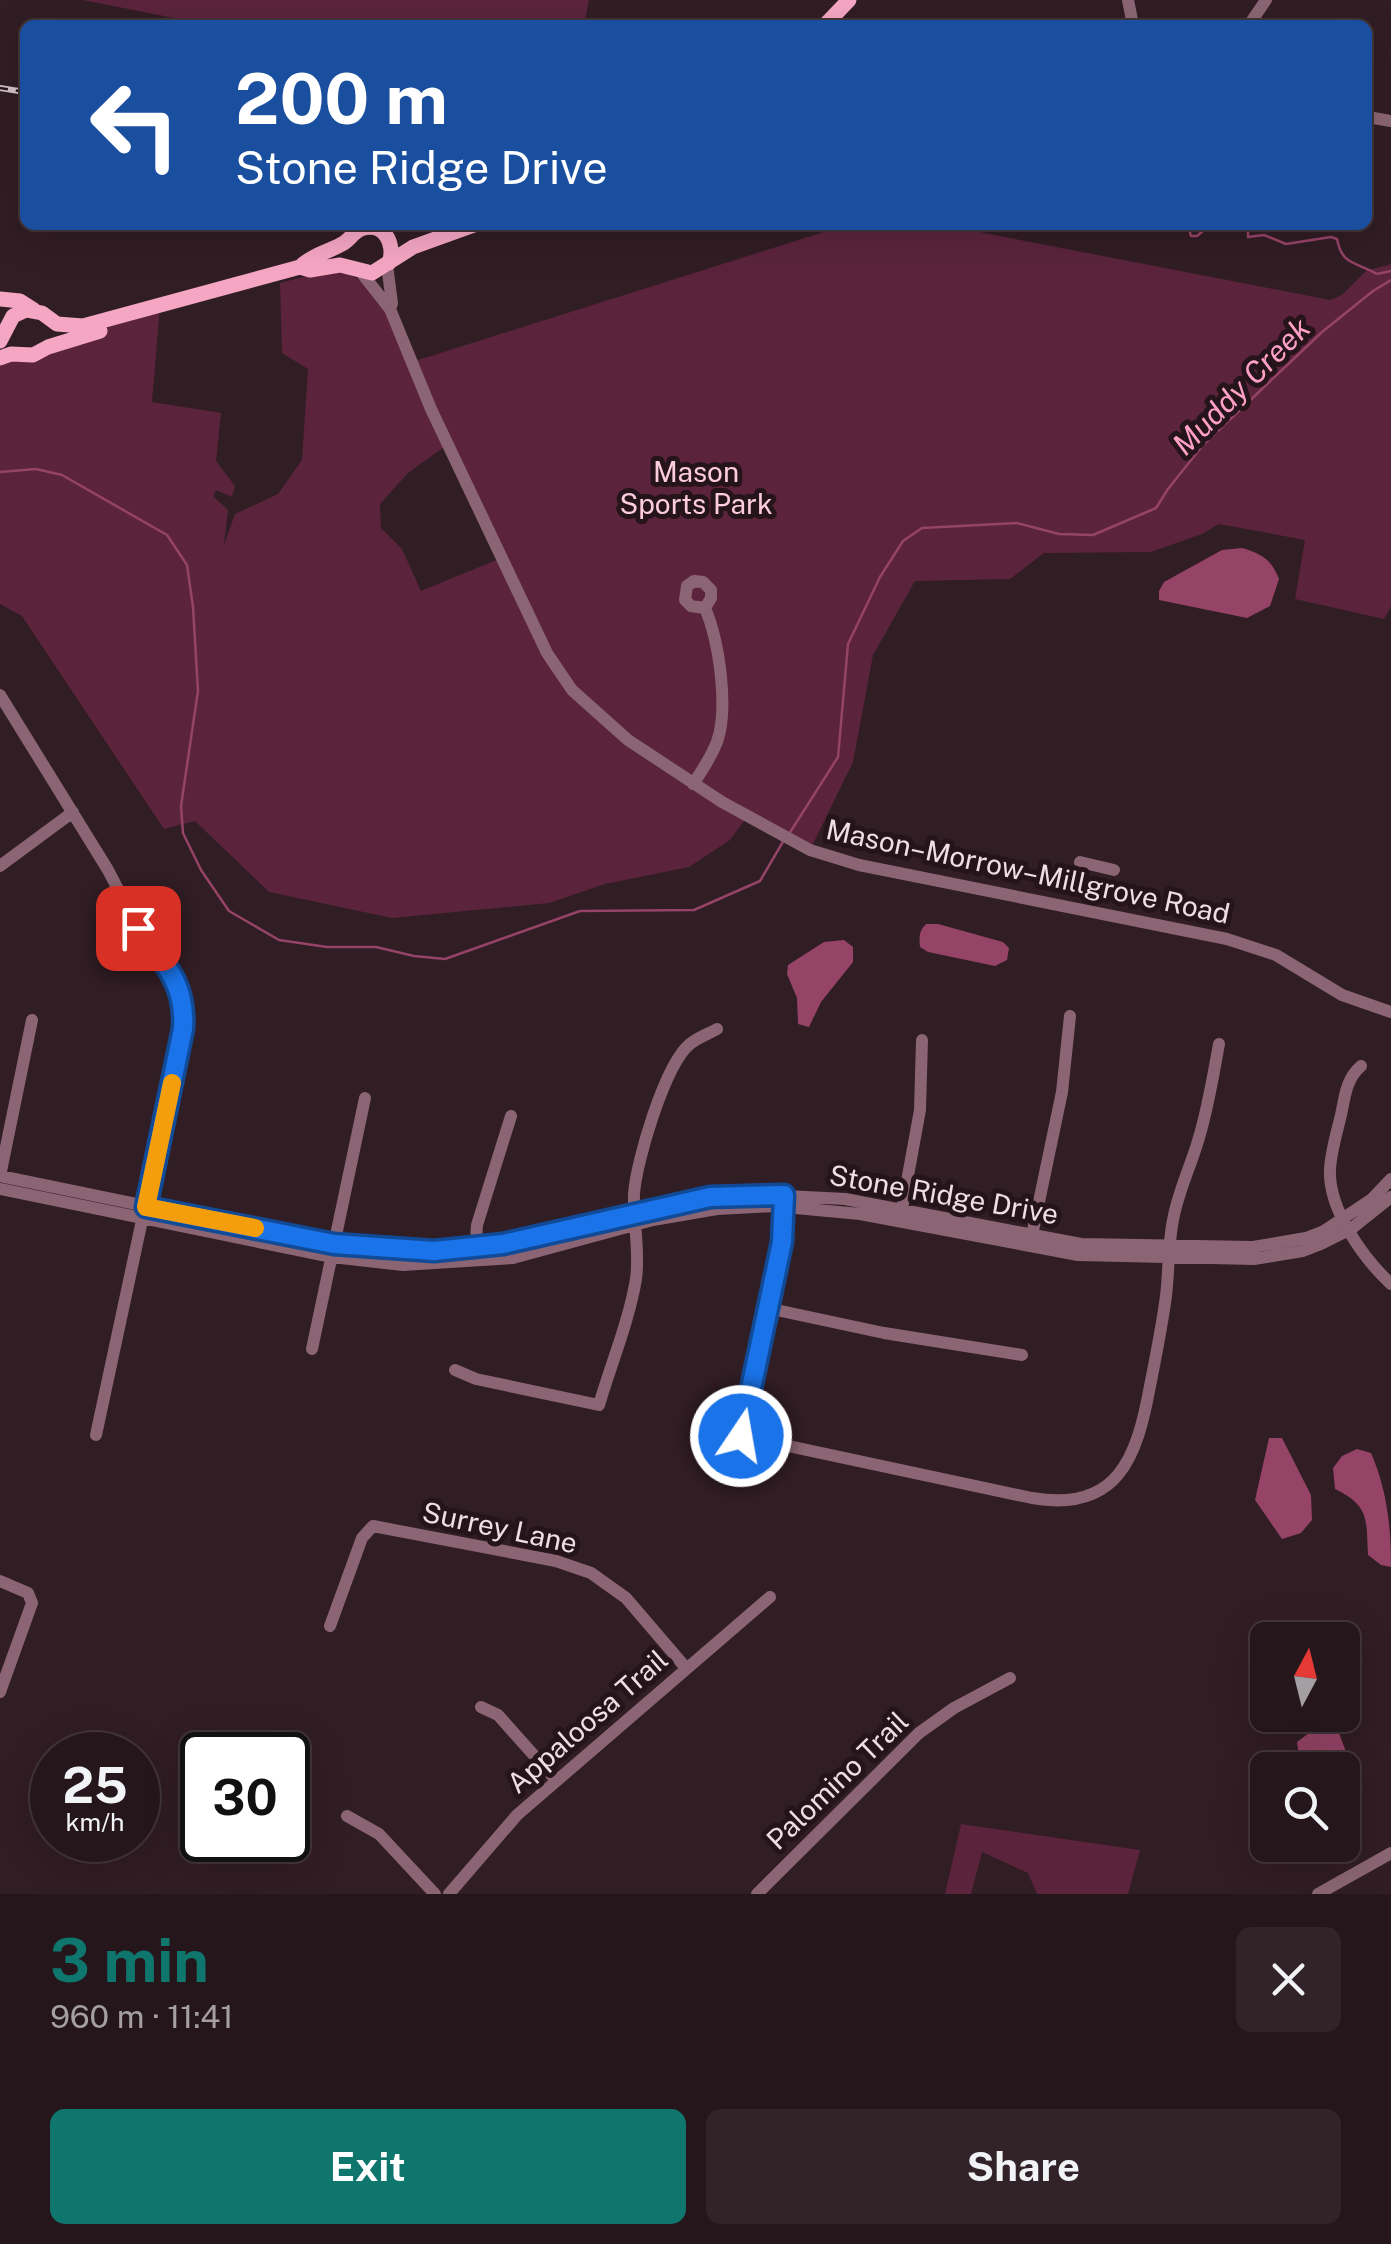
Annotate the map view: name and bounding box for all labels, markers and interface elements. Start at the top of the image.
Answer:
text: 200 m [235,57,448,140]
icon: left [70,60,200,190]
text: Stone Ridge Drive [235,141,608,194]
water label: Muddy Creek [1165,309,1318,462]
park label: Mason Sports Park [619,455,773,520]
street label: Mason–Morrow–Millgrove Road [823,812,1233,930]
pin [96,886,181,971]
icon: arrive [111,901,166,956]
street label: Stone Ridge Drive [827,1158,1061,1230]
position arrow [689,1384,793,1488]
street label: Surrey Lane [420,1494,580,1560]
north arrow [1250,1622,1360,1732]
map controls [1250,1622,1360,1862]
street label: Appaloosa Trail [500,1642,674,1800]
street label: Palomino Trail [759,1704,915,1856]
speed limit sign: 30 [180,1732,310,1862]
button: search [1250,1752,1360,1862]
text: 25 [62,1755,128,1814]
text: km/h [66,1807,124,1837]
text: 3 min [50,1925,209,1996]
button: close [1236,1927,1341,2032]
text: 960 m · 11:41 [50,1998,233,2035]
button: Exit [50,2109,686,2224]
button: Share [706,2109,1341,2224]

